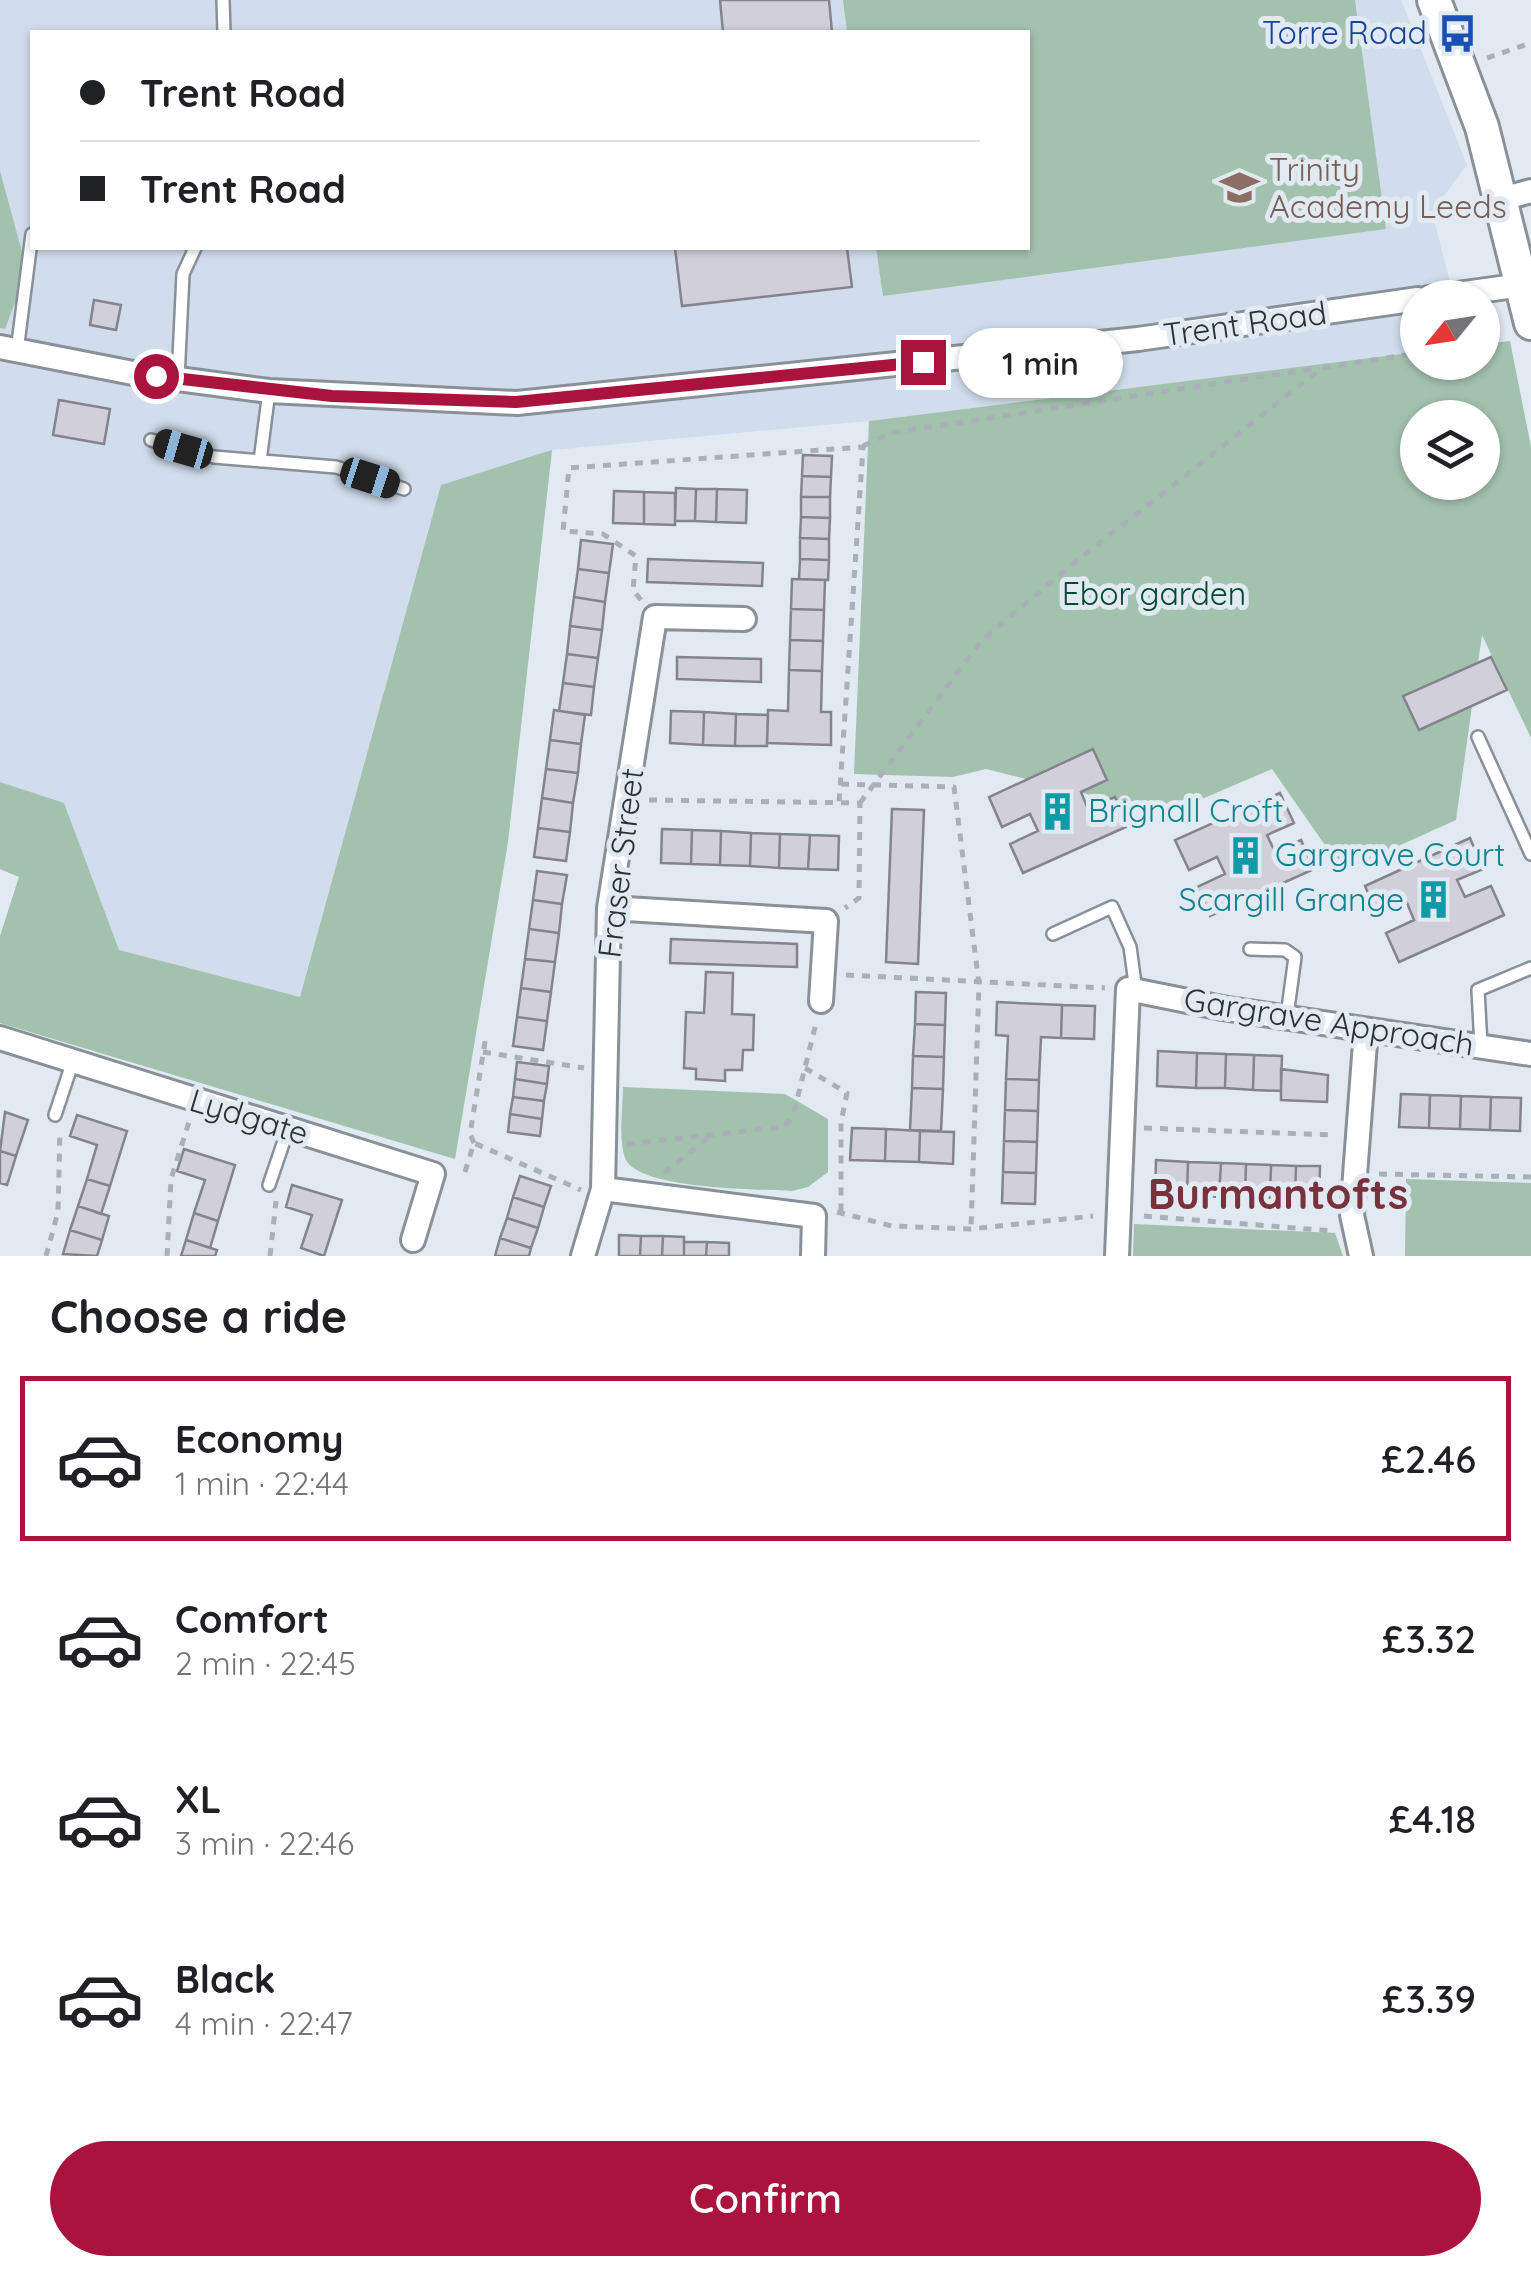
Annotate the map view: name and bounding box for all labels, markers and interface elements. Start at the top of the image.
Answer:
place label: Torre Road [1262,12,1427,52]
bus stop icon: Torre Road [1436,12,1478,54]
text: Trent Road [140,69,346,117]
place label: Trinity Academy Leeds [1269,149,1507,226]
text: Trent Road [140,165,346,213]
school or university icon: Trinity Academy Leeds [1218,167,1260,209]
north arrow [1400,280,1500,380]
map controls [1400,280,1500,500]
street label: Trent Road [1161,292,1329,354]
callout: 1 min [958,327,1123,397]
route end [901,340,946,385]
text: 1 min [1002,343,1079,383]
route start [134,354,179,399]
button: layers [1400,400,1500,500]
car [150,426,216,472]
car [337,454,403,502]
park label: Ebor garden [1062,573,1246,613]
street label: Fraser Street [589,766,651,960]
building icon: Brignall Croft [1037,790,1079,832]
place label: Brignall Croft [1088,790,1284,830]
building icon: Gargrave Court [1224,834,1266,876]
place label: Gargrave Court [1275,834,1505,874]
place label: Scargill Grange [1178,879,1404,919]
building icon: Scargill Grange [1413,879,1455,921]
street label: Gargrave Approach [1181,978,1477,1064]
street label: Lydgate [185,1079,313,1153]
district label: Burmantofts [1148,1167,1408,1220]
text: Choose a ride [50,1288,347,1344]
icon: car [55,1414,145,1504]
text: Economy [175,1415,344,1463]
text: £2.46 [1381,1435,1476,1483]
text: 1 min · 22:44 [175,1463,349,1503]
icon: car [55,1594,145,1684]
text: Comfort [175,1595,329,1643]
text: £3.32 [1382,1615,1476,1663]
text: 2 min · 22:45 [175,1643,356,1683]
icon: car [55,1774,145,1864]
text: XL [175,1775,221,1823]
text: £4.18 [1389,1795,1476,1843]
text: 3 min · 22:46 [175,1823,354,1863]
icon: car [55,1954,145,2044]
text: Black [175,1955,275,2003]
text: £3.39 [1382,1975,1476,2023]
text: 4 min · 22:47 [175,2003,353,2043]
button: Confirm [50,2141,1481,2256]

